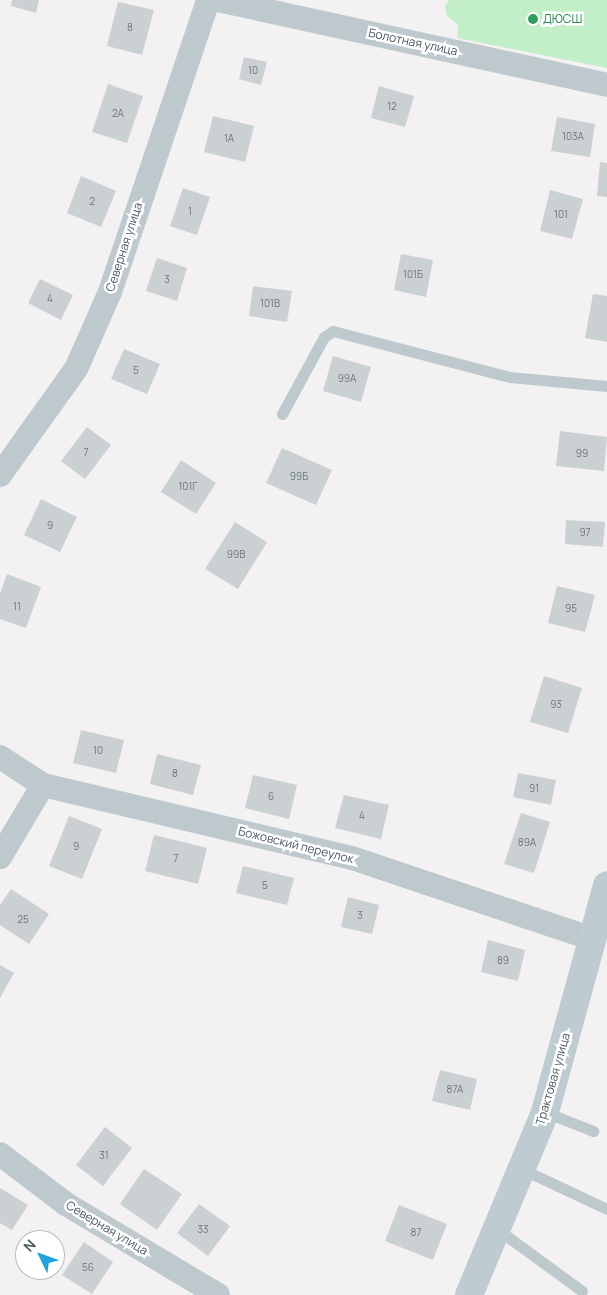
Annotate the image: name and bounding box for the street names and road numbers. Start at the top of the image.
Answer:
street label: Болотная улица [367,26,459,58]
street label: Северная улица [103,201,145,293]
street label: Божовский переулок [237,824,355,866]
street label: Трактовая улица [533,1031,573,1127]
street label: Северная улица [64,1198,150,1258]

